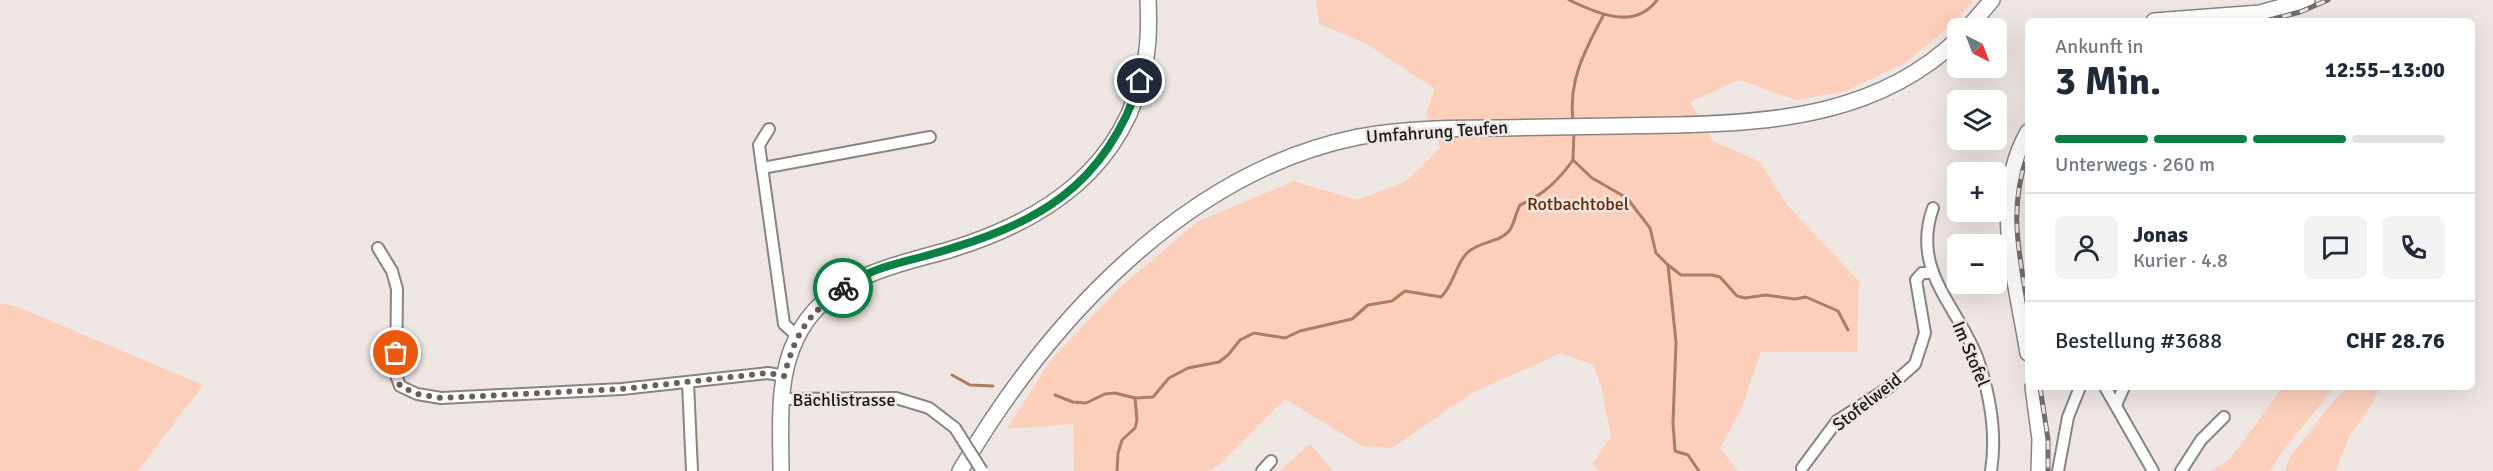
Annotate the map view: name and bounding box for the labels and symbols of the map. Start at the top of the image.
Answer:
north arrow [1947,18,2007,78]
pin [1114,55,1165,106]
street label: Umfahrung Teufen [1365,116,1509,148]
park label: Rotbachtobel [1527,193,1629,215]
courier [813,258,873,318]
street label: Im Stofel [1947,318,1995,390]
pin [370,327,421,378]
street label: Stofelweid [1828,368,1906,436]
street label: Bächlistrasse [793,389,895,411]

